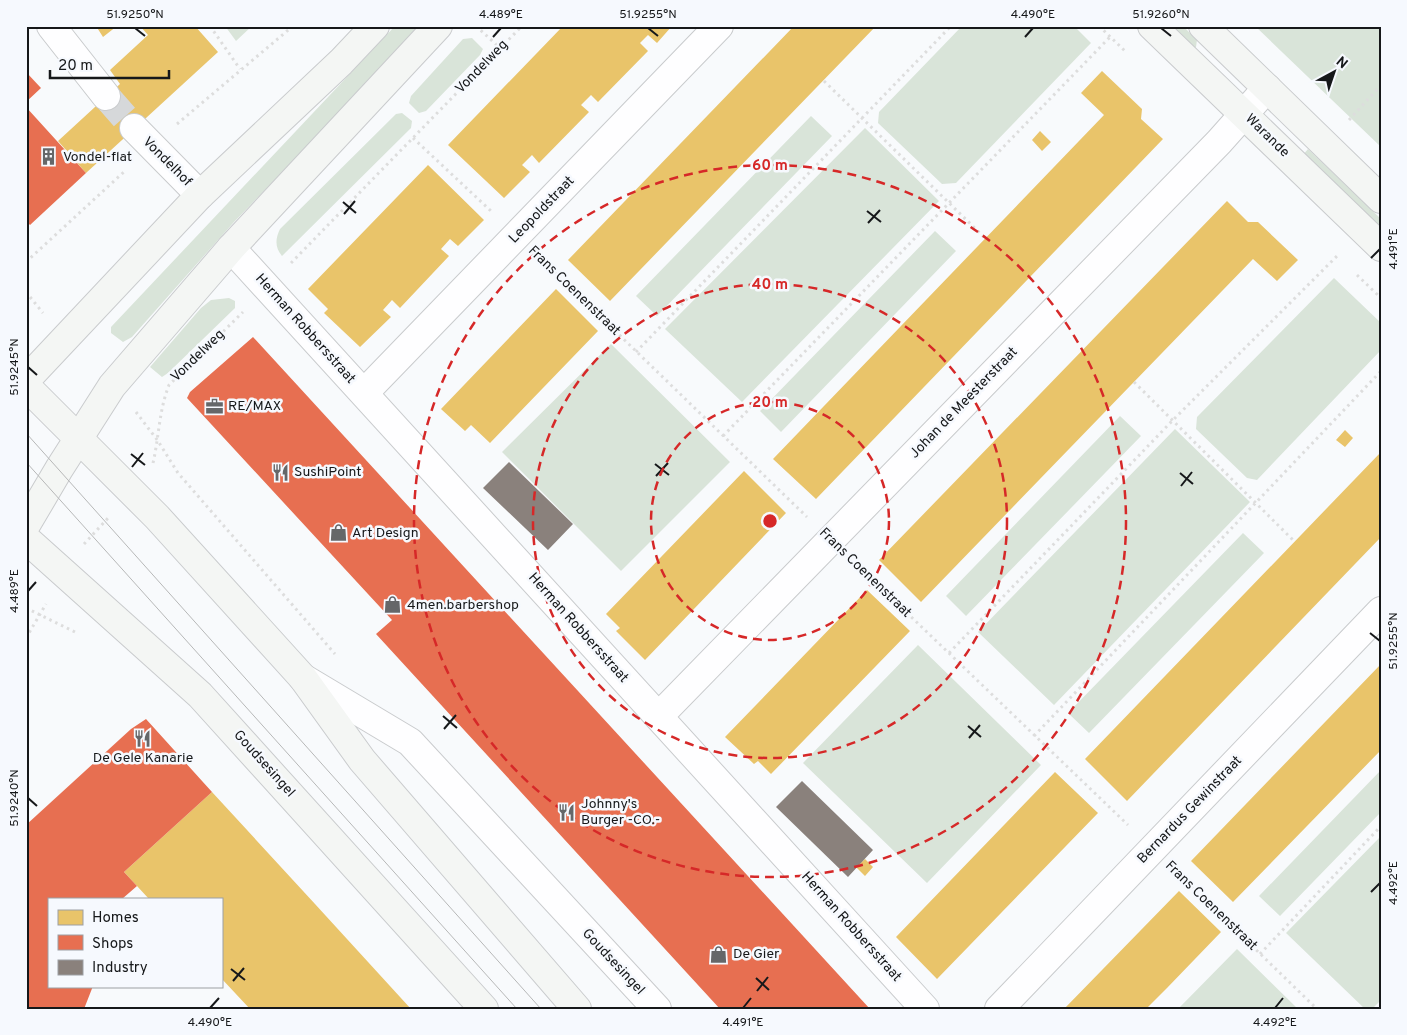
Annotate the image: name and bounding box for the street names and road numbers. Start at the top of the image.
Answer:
street label: Vondelweg [452,37,512,97]
street label: Warande [1241,111,1293,161]
street label: Vondelhof [139,134,196,191]
street label: Leopoldstraat [506,173,578,247]
street label: Frans Coenenstraat [524,243,624,339]
street label: Herman Robbersstraat [251,271,359,387]
street label: Vondelweg [168,326,228,386]
street label: Johan de Meesterstraat [906,344,1022,462]
street label: Frans Coenenstraat [815,525,915,621]
street label: Herman Robbersstraat [524,570,632,686]
street label: Goudsesingel [230,727,298,801]
street label: Bernardus Gewinstraat [1134,753,1246,867]
street label: Frans Coenenstraat [1161,858,1261,954]
street label: Herman Robbersstraat [797,869,905,985]
street label: Goudsesingel [578,925,648,999]

